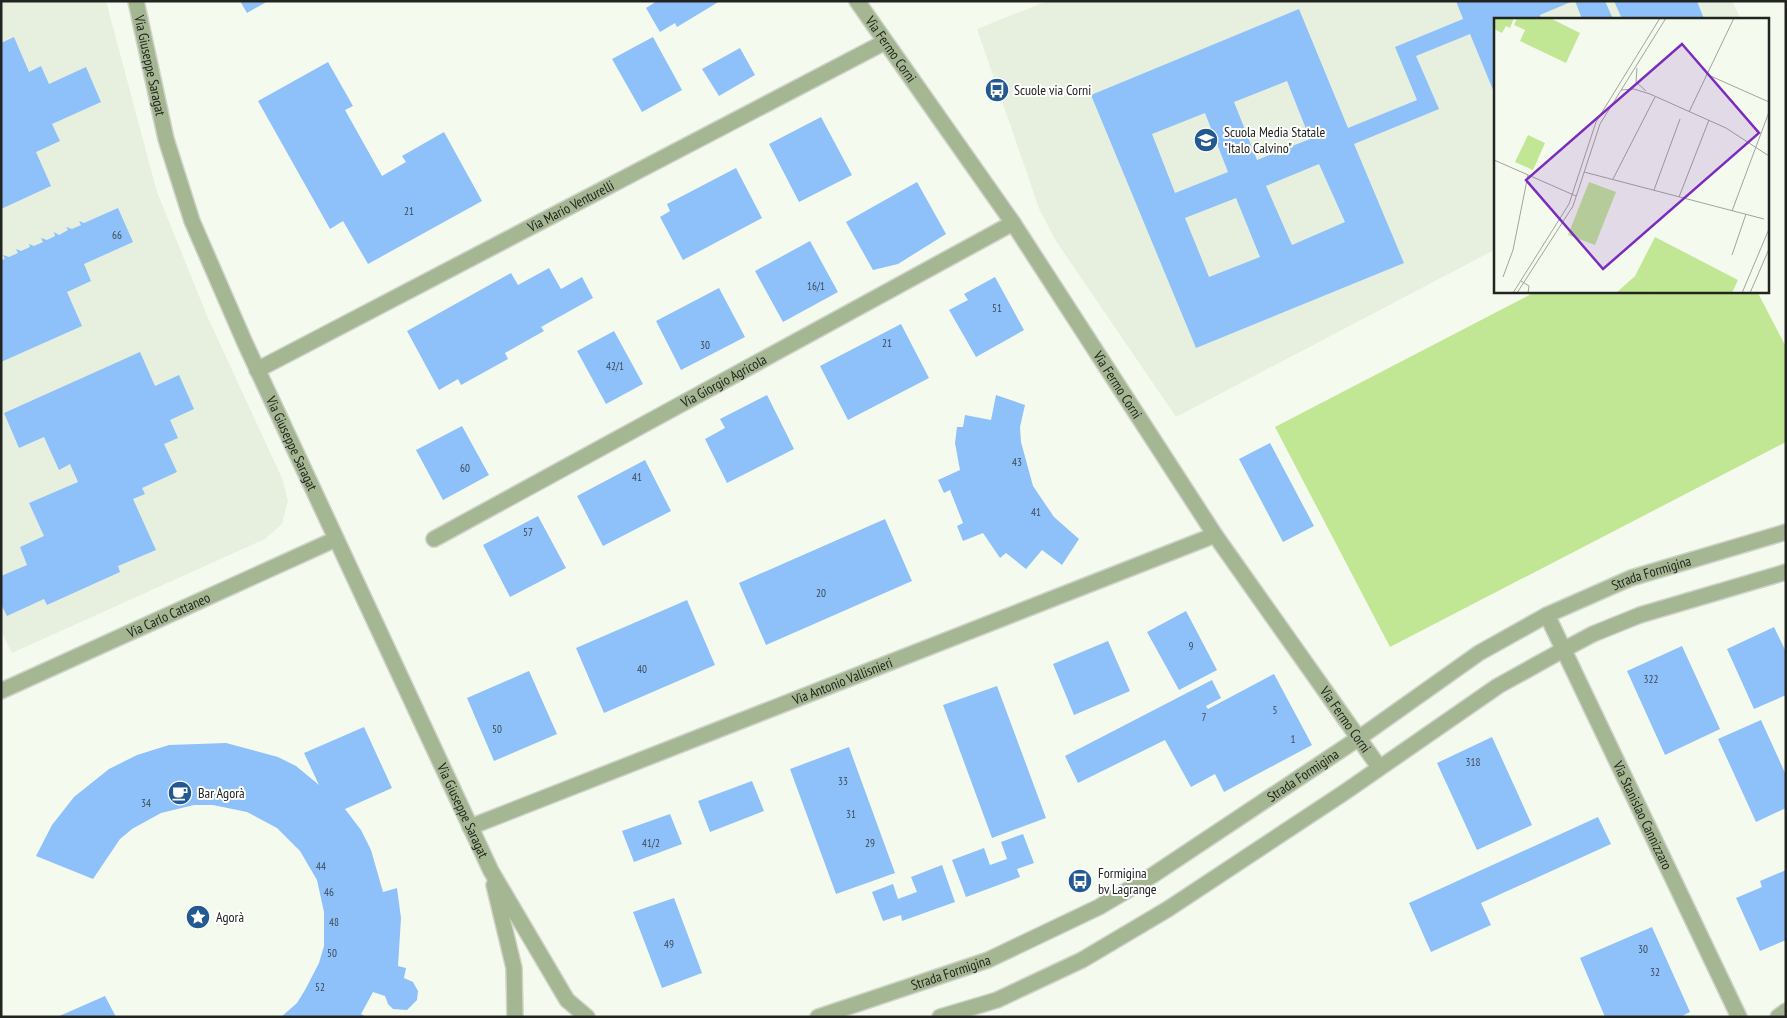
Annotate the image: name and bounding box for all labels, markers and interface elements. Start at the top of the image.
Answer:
street label: Via Fermo Corni [861,12,920,86]
street label: Via Giuseppe Saragat [130,13,170,117]
inset map [1494,18,1770,292]
bus stop icon: Scuole via Corni [984,77,1010,103]
place label: Scuole via Corni [1014,81,1091,99]
place label: Scuola Media Statale "Italo Calvino" [1224,123,1325,157]
school or university icon: Scuola Media Statale "Italo Calvino" [1193,127,1219,153]
street label: Via Mario Venturelli [524,176,617,237]
house number: 21 [404,204,414,218]
house number: 66 [112,228,122,242]
house number: 16/1 [807,279,825,293]
house number: 51 [992,301,1002,315]
house number: 21 [882,336,892,350]
house number: 30 [700,338,710,352]
street label: Via Fermo Corni [1089,347,1146,422]
street label: Via Giorgio Agricola [677,350,770,412]
house number: 42/1 [606,359,624,373]
street label: Via Giuseppe Saragat [262,392,322,494]
house number: 43 [1012,455,1022,469]
house number: 60 [460,461,470,475]
house number: 41 [632,470,642,484]
house number: 41 [1031,505,1041,519]
house number: 57 [523,525,533,539]
street label: Strada Formigina [1609,552,1693,595]
house number: 20 [816,586,826,600]
street label: Via Carlo Cattaneo [123,588,213,642]
house number: 9 [1189,639,1194,653]
street label: Via Antonio Vallisnieri [789,653,895,709]
house number: 40 [637,662,647,676]
house number: 322 [1644,672,1658,686]
street label: Via Fermo Corni [1315,682,1375,756]
house number: 5 [1273,703,1278,717]
house number: 7 [1202,710,1207,724]
house number: 50 [492,722,502,736]
house number: 1 [1291,732,1296,746]
street label: Strada Formigina [1263,745,1342,806]
house number: 318 [1466,755,1480,769]
street label: Via Stanislao Cannizzaro [1609,757,1676,873]
street label: Via Giuseppe Saragat [433,759,493,861]
house number: 33 [838,774,848,788]
cafe icon: Bar Agorà [167,780,193,806]
place label: Bar Agorà [198,784,245,802]
house number: 34 [141,796,151,810]
house number: 31 [846,807,856,821]
house number: 41/2 [642,836,660,850]
house number: 29 [865,836,875,850]
house number: 44 [316,859,326,873]
place label: Formigina bv Lagrange [1098,864,1157,898]
bus stop icon: Formigina bv Lagrange [1067,868,1093,894]
house number: 46 [324,885,334,899]
place icon: Agorà [185,904,211,930]
place label: Agorà [216,908,244,926]
house number: 48 [329,915,339,929]
house number: 49 [664,937,674,951]
house number: 30 [1638,942,1648,956]
house number: 50 [327,946,337,960]
street label: Strada Formigina [909,951,993,994]
house number: 32 [1650,965,1660,979]
house number: 52 [315,980,325,994]

